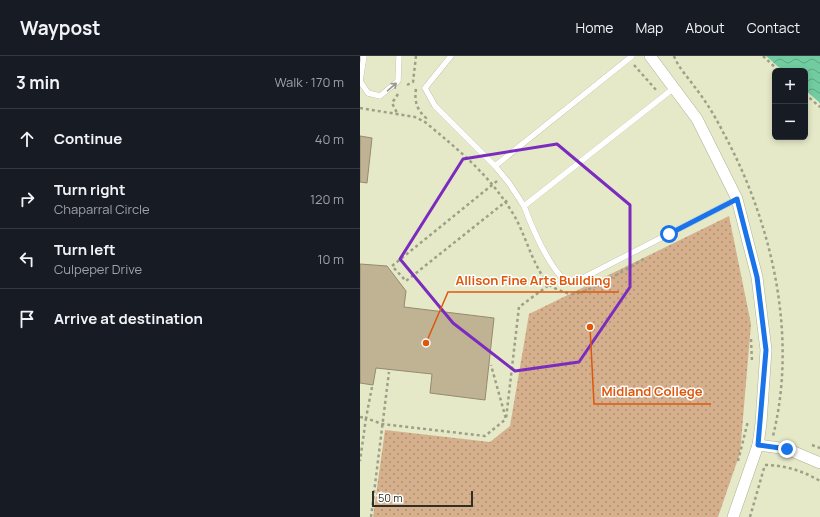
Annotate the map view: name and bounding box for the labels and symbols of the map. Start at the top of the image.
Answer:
one-way arrow [387,82,397,91]
route start [660,225,678,243]
callout: Allison Fine Arts Building [448,267,619,292]
text: Allison Fine Arts Building [456,271,610,289]
callout: Midland College [594,379,711,404]
text: Midland College [601,382,703,400]
route end [778,440,796,458]
scale bar [372,489,473,508]

